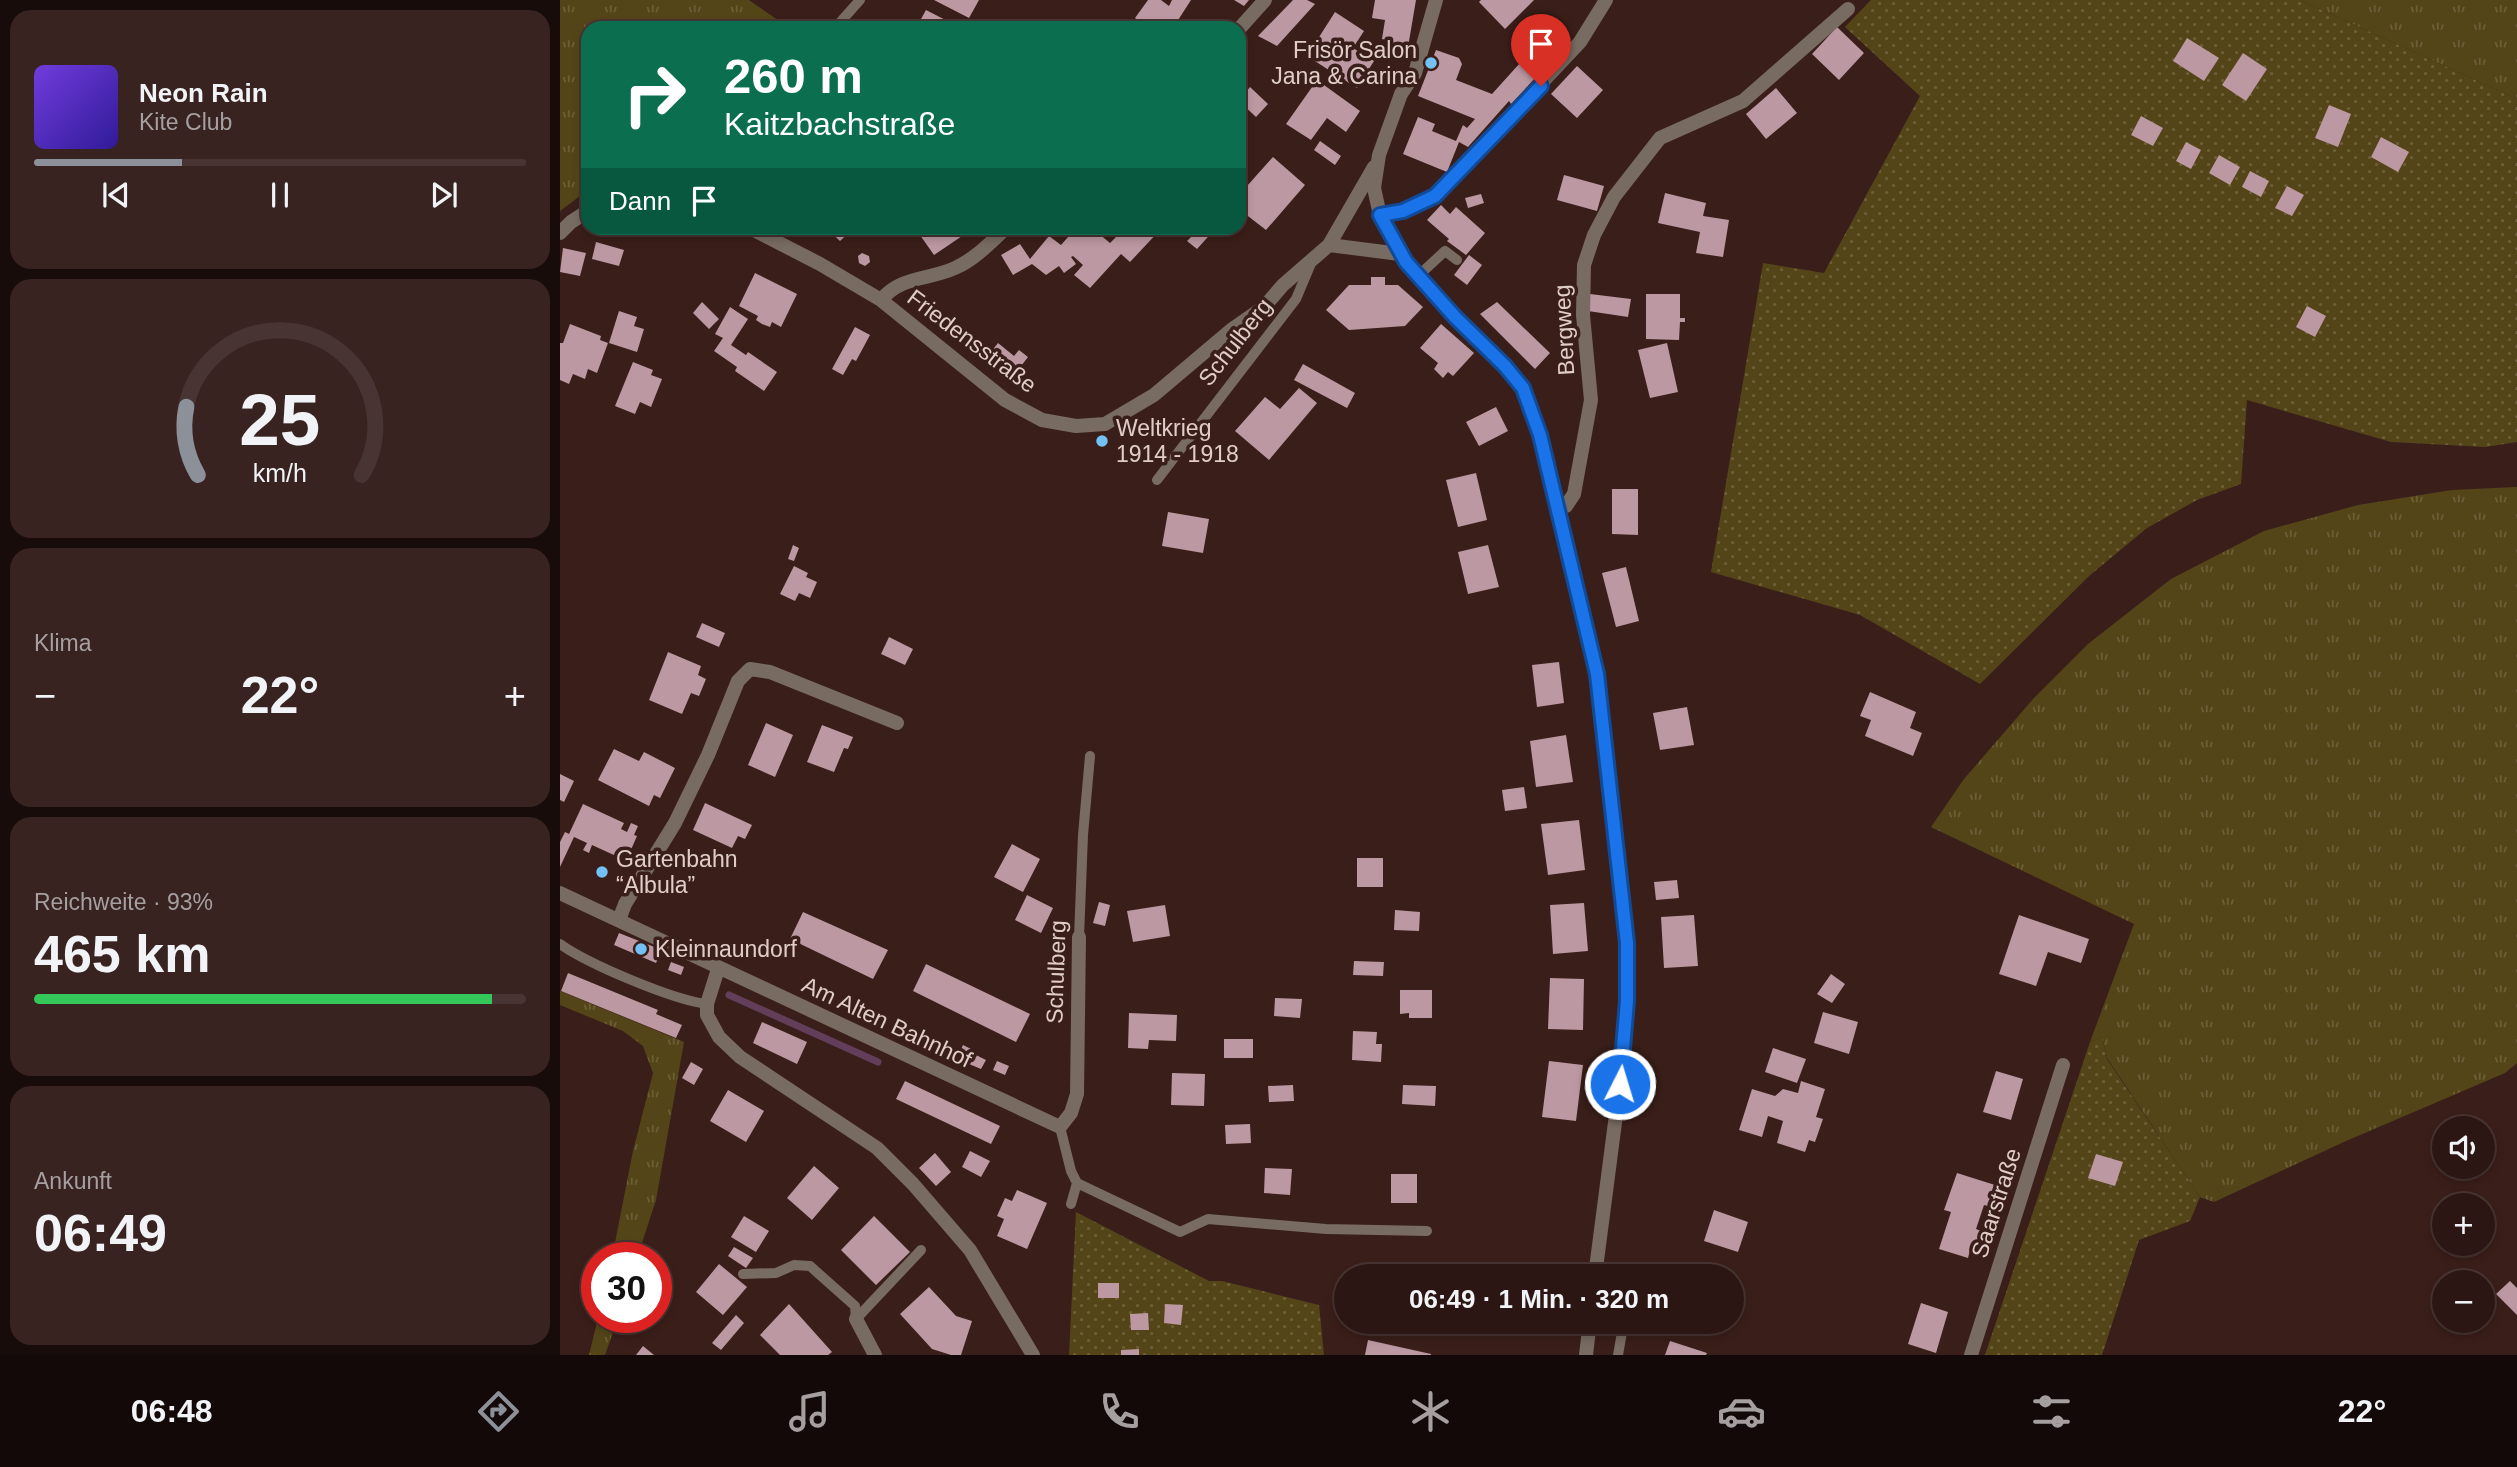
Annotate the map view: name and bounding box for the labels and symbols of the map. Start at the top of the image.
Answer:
pin [1511,14,1571,86]
place label: Frisör Salon Jana & Carina [1271,37,1417,89]
marker: Frisör Salon Jana & Carina [1423,55,1439,71]
street label: Friedensstraße [902,284,1042,398]
street label: Bergweg [1549,284,1579,376]
street label: Schulberg [1193,293,1277,391]
place label: Weltkrieg 1914 - 1918 [1116,415,1239,467]
marker: Weltkrieg 1914 - 1918 [1094,433,1110,449]
place label: Gartenbahn “Albula” [616,846,737,898]
marker: Gartenbahn “Albula” [594,864,610,880]
street label: Schulberg [1041,920,1071,1024]
place label: Kleinnaundorf [655,936,798,962]
marker: Kleinnaundorf [633,941,649,957]
street label: Am Alten Bahnhof [798,971,976,1073]
position arrow [1583,1047,1657,1121]
street label: Saarstraße [1966,1145,2026,1261]
speed limit sign: 30 [581,1242,672,1333]

